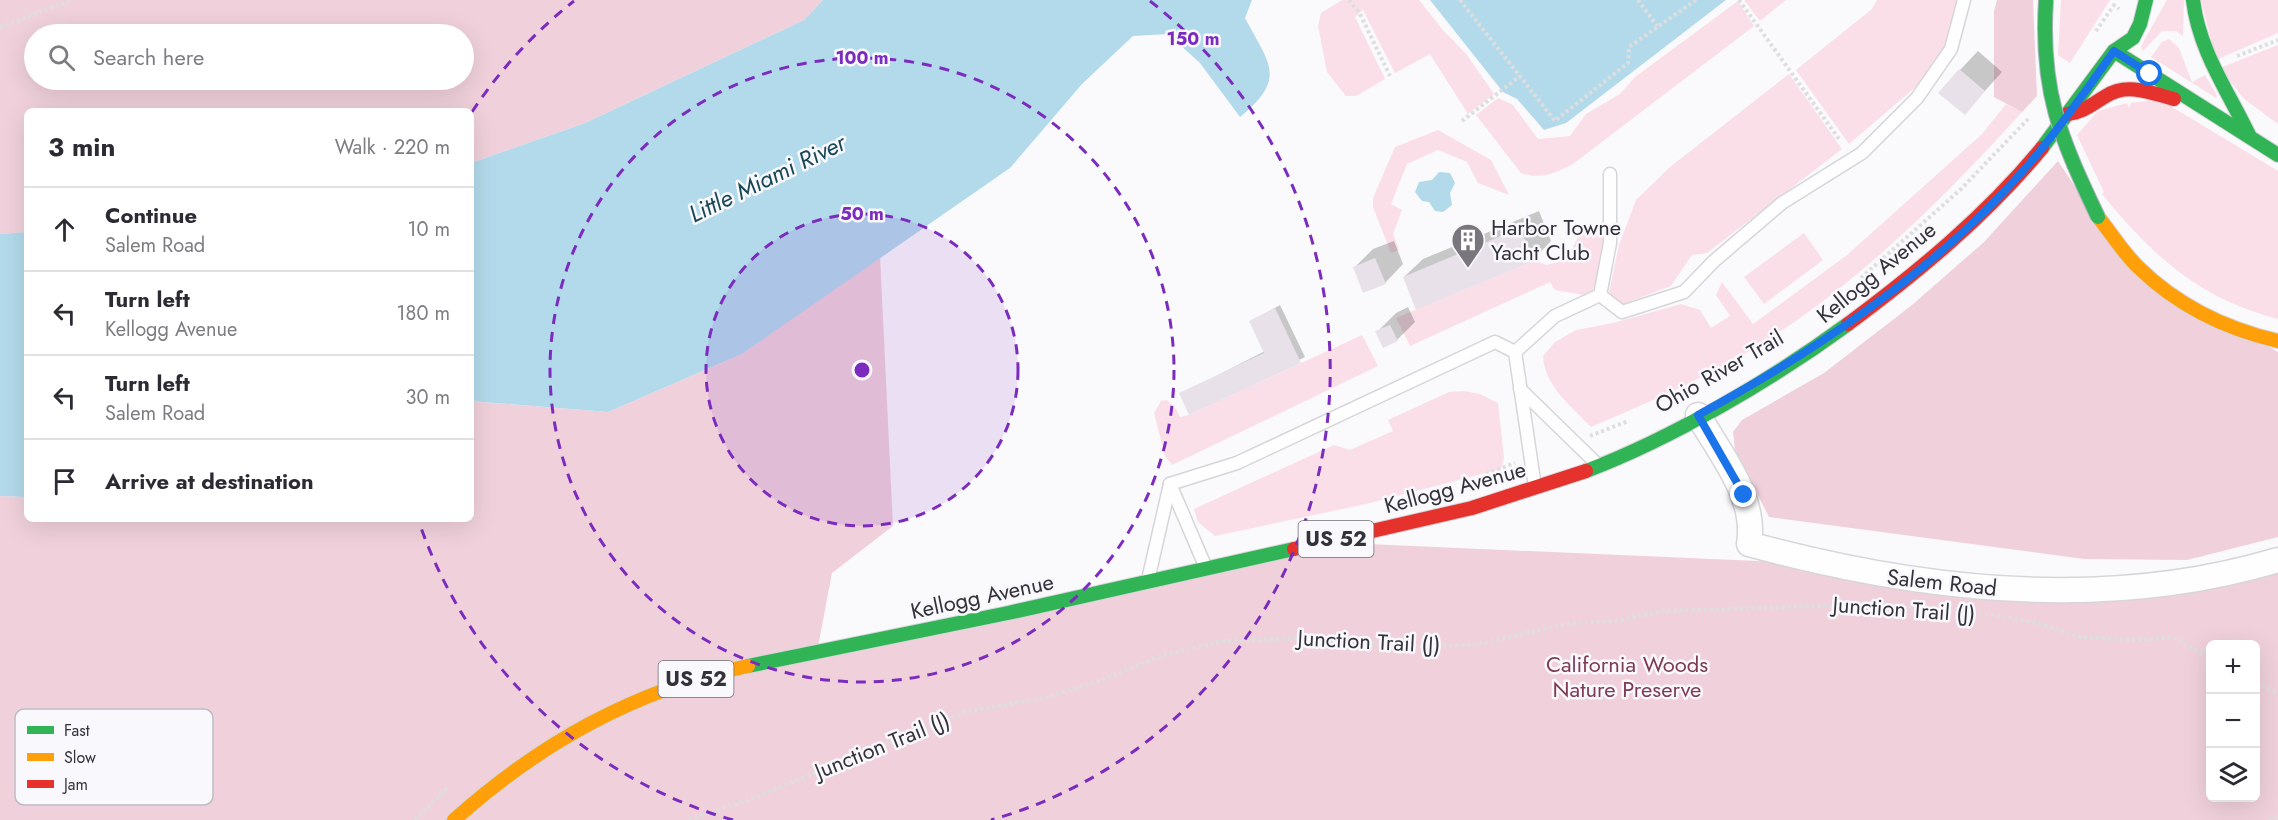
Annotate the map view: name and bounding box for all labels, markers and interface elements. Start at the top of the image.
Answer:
search box [24,24,474,90]
text: 150 m [1167,26,1219,52]
icon: search [45,41,78,74]
text: Search here [93,41,204,73]
text: 100 m [835,45,889,71]
route start [2136,60,2162,86]
water label: Little Miami River [683,124,853,231]
text: 3 min [48,128,115,166]
text: Walk · 220 m [335,133,450,162]
text: Continue [105,199,197,231]
text: 50 m [840,201,884,227]
place label: Harbor Towne Yacht Club [1491,211,1621,268]
icon: ahead [48,213,81,246]
street label: Kellogg Avenue [1809,214,1943,330]
text: 10 m [407,215,450,244]
building icon: Harbor Towne Yacht Club [1450,222,1486,269]
text: Salem Road [105,231,205,260]
text: Turn left [105,283,190,315]
icon: left [48,297,81,330]
text: 180 m [396,299,450,328]
text: Kellogg Avenue [105,315,237,344]
street label: Ohio River Trail [1649,321,1789,421]
centre of rings [852,360,872,380]
text: Turn left [105,367,190,399]
icon: left [48,381,81,414]
text: 30 m [405,383,450,412]
text: Salem Road [105,399,205,428]
street label: Kellogg Avenue [1381,453,1529,521]
icon: arrive [48,465,81,498]
text: Arrive at destination [105,465,314,497]
route end [1730,481,1756,507]
road number: US 52 [1298,521,1374,557]
street label: Salem Road [1886,560,1998,604]
street label: Kellogg Avenue [908,565,1056,627]
street label: Junction Trail (J) [1829,588,1976,630]
street label: Junction Trail (J) [1294,621,1441,661]
map controls [2206,640,2260,802]
button: + [2206,640,2260,694]
park label: California Woods Nature Preserve [1546,648,1708,705]
road number: US 52 [658,661,734,697]
button: − [2206,694,2260,748]
street label: Junction Trail (J) [807,703,954,788]
legend [15,709,213,805]
text: Fast [64,719,90,742]
text: Slow [64,746,96,769]
button: layers [2206,748,2260,802]
text: Jam [62,773,88,796]

